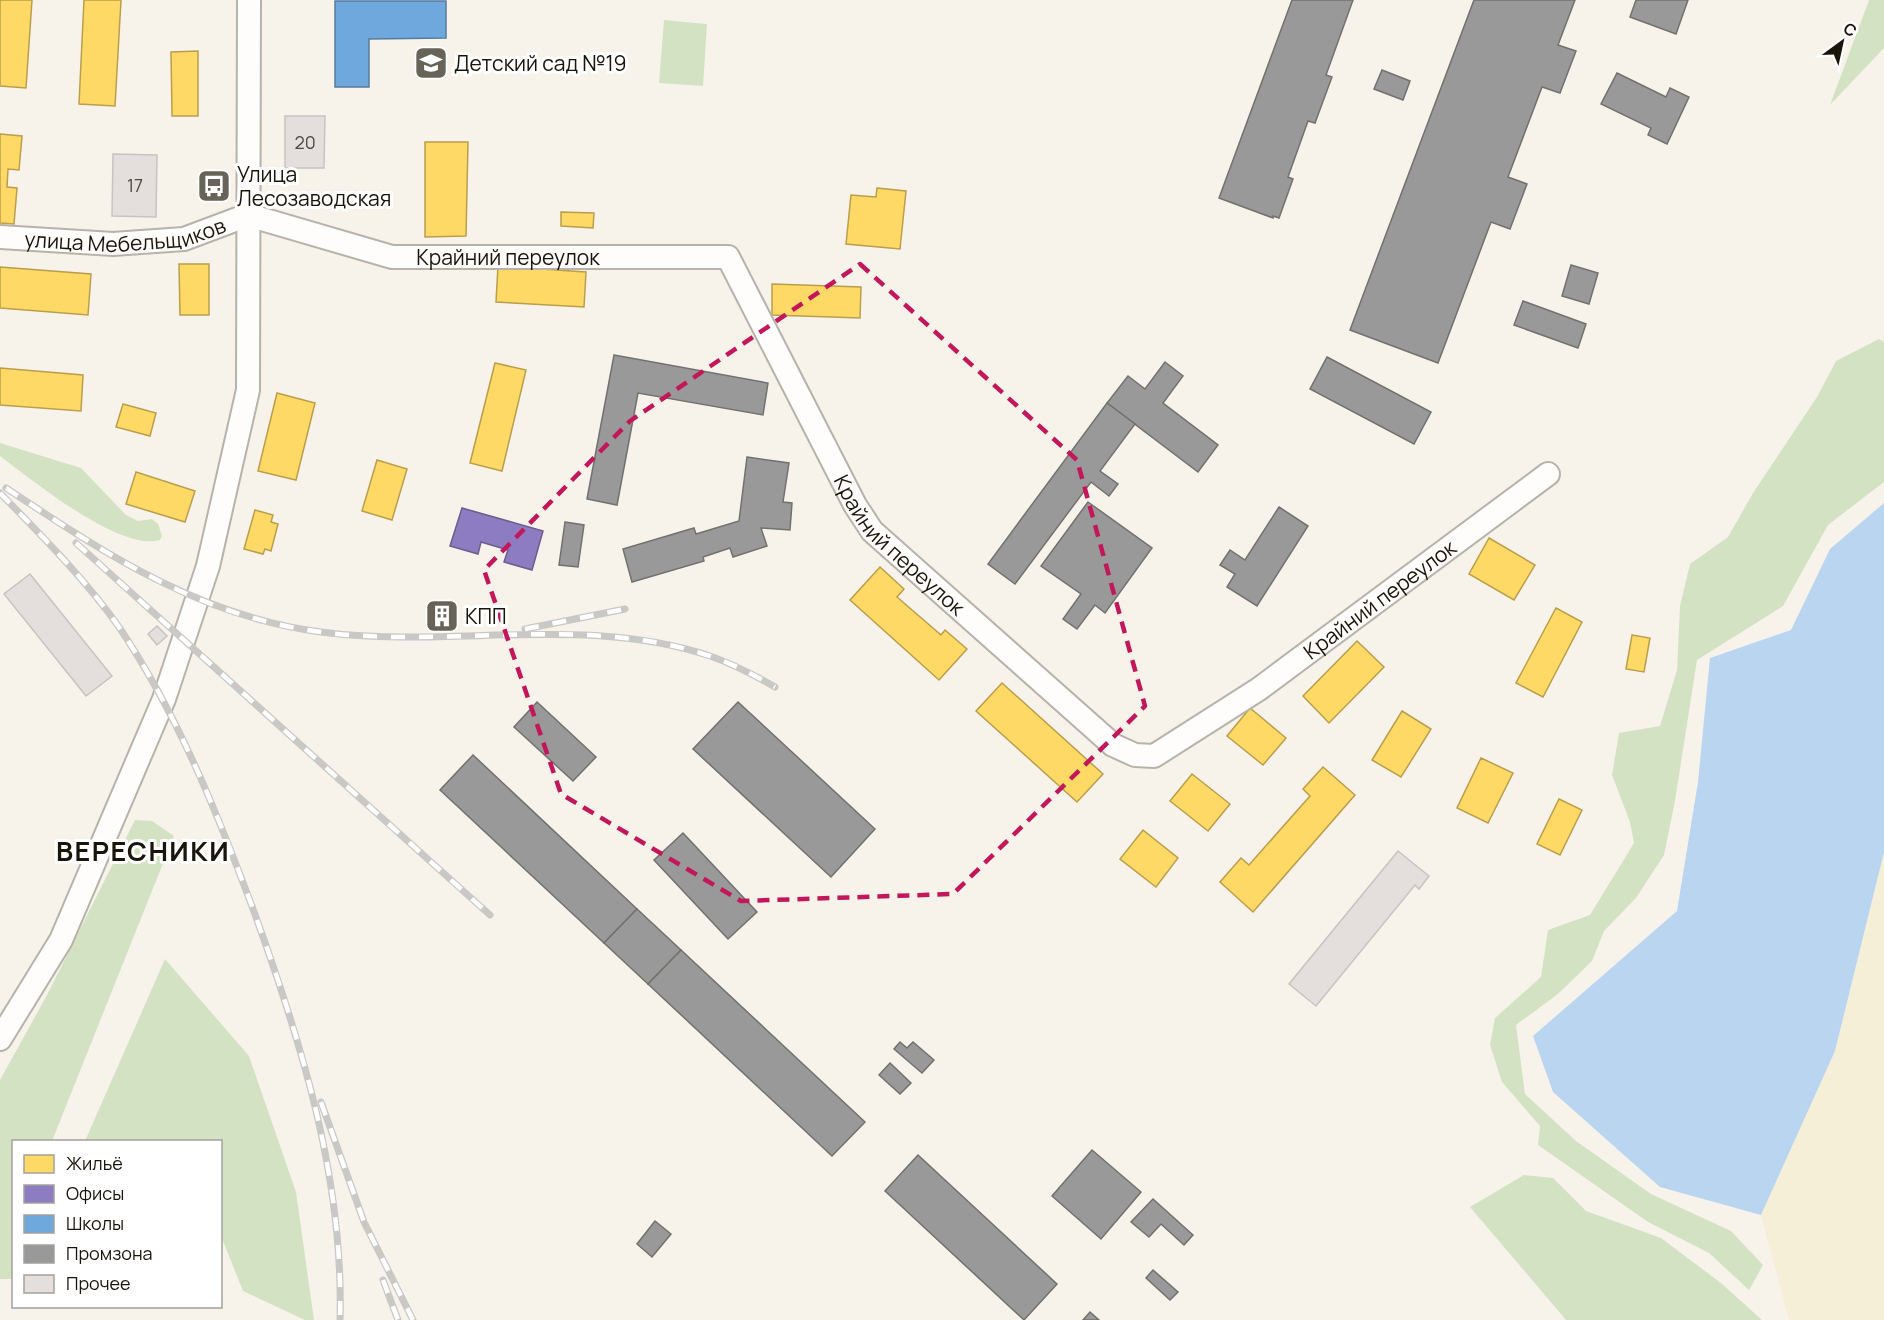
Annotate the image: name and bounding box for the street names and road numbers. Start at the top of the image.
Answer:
street label: улица Мебельщиков [24,211,229,258]
street label: Крайний переулок [416,243,600,271]
street label: Крайний переулок [828,470,971,622]
street label: Крайний переулок [1298,533,1462,665]

